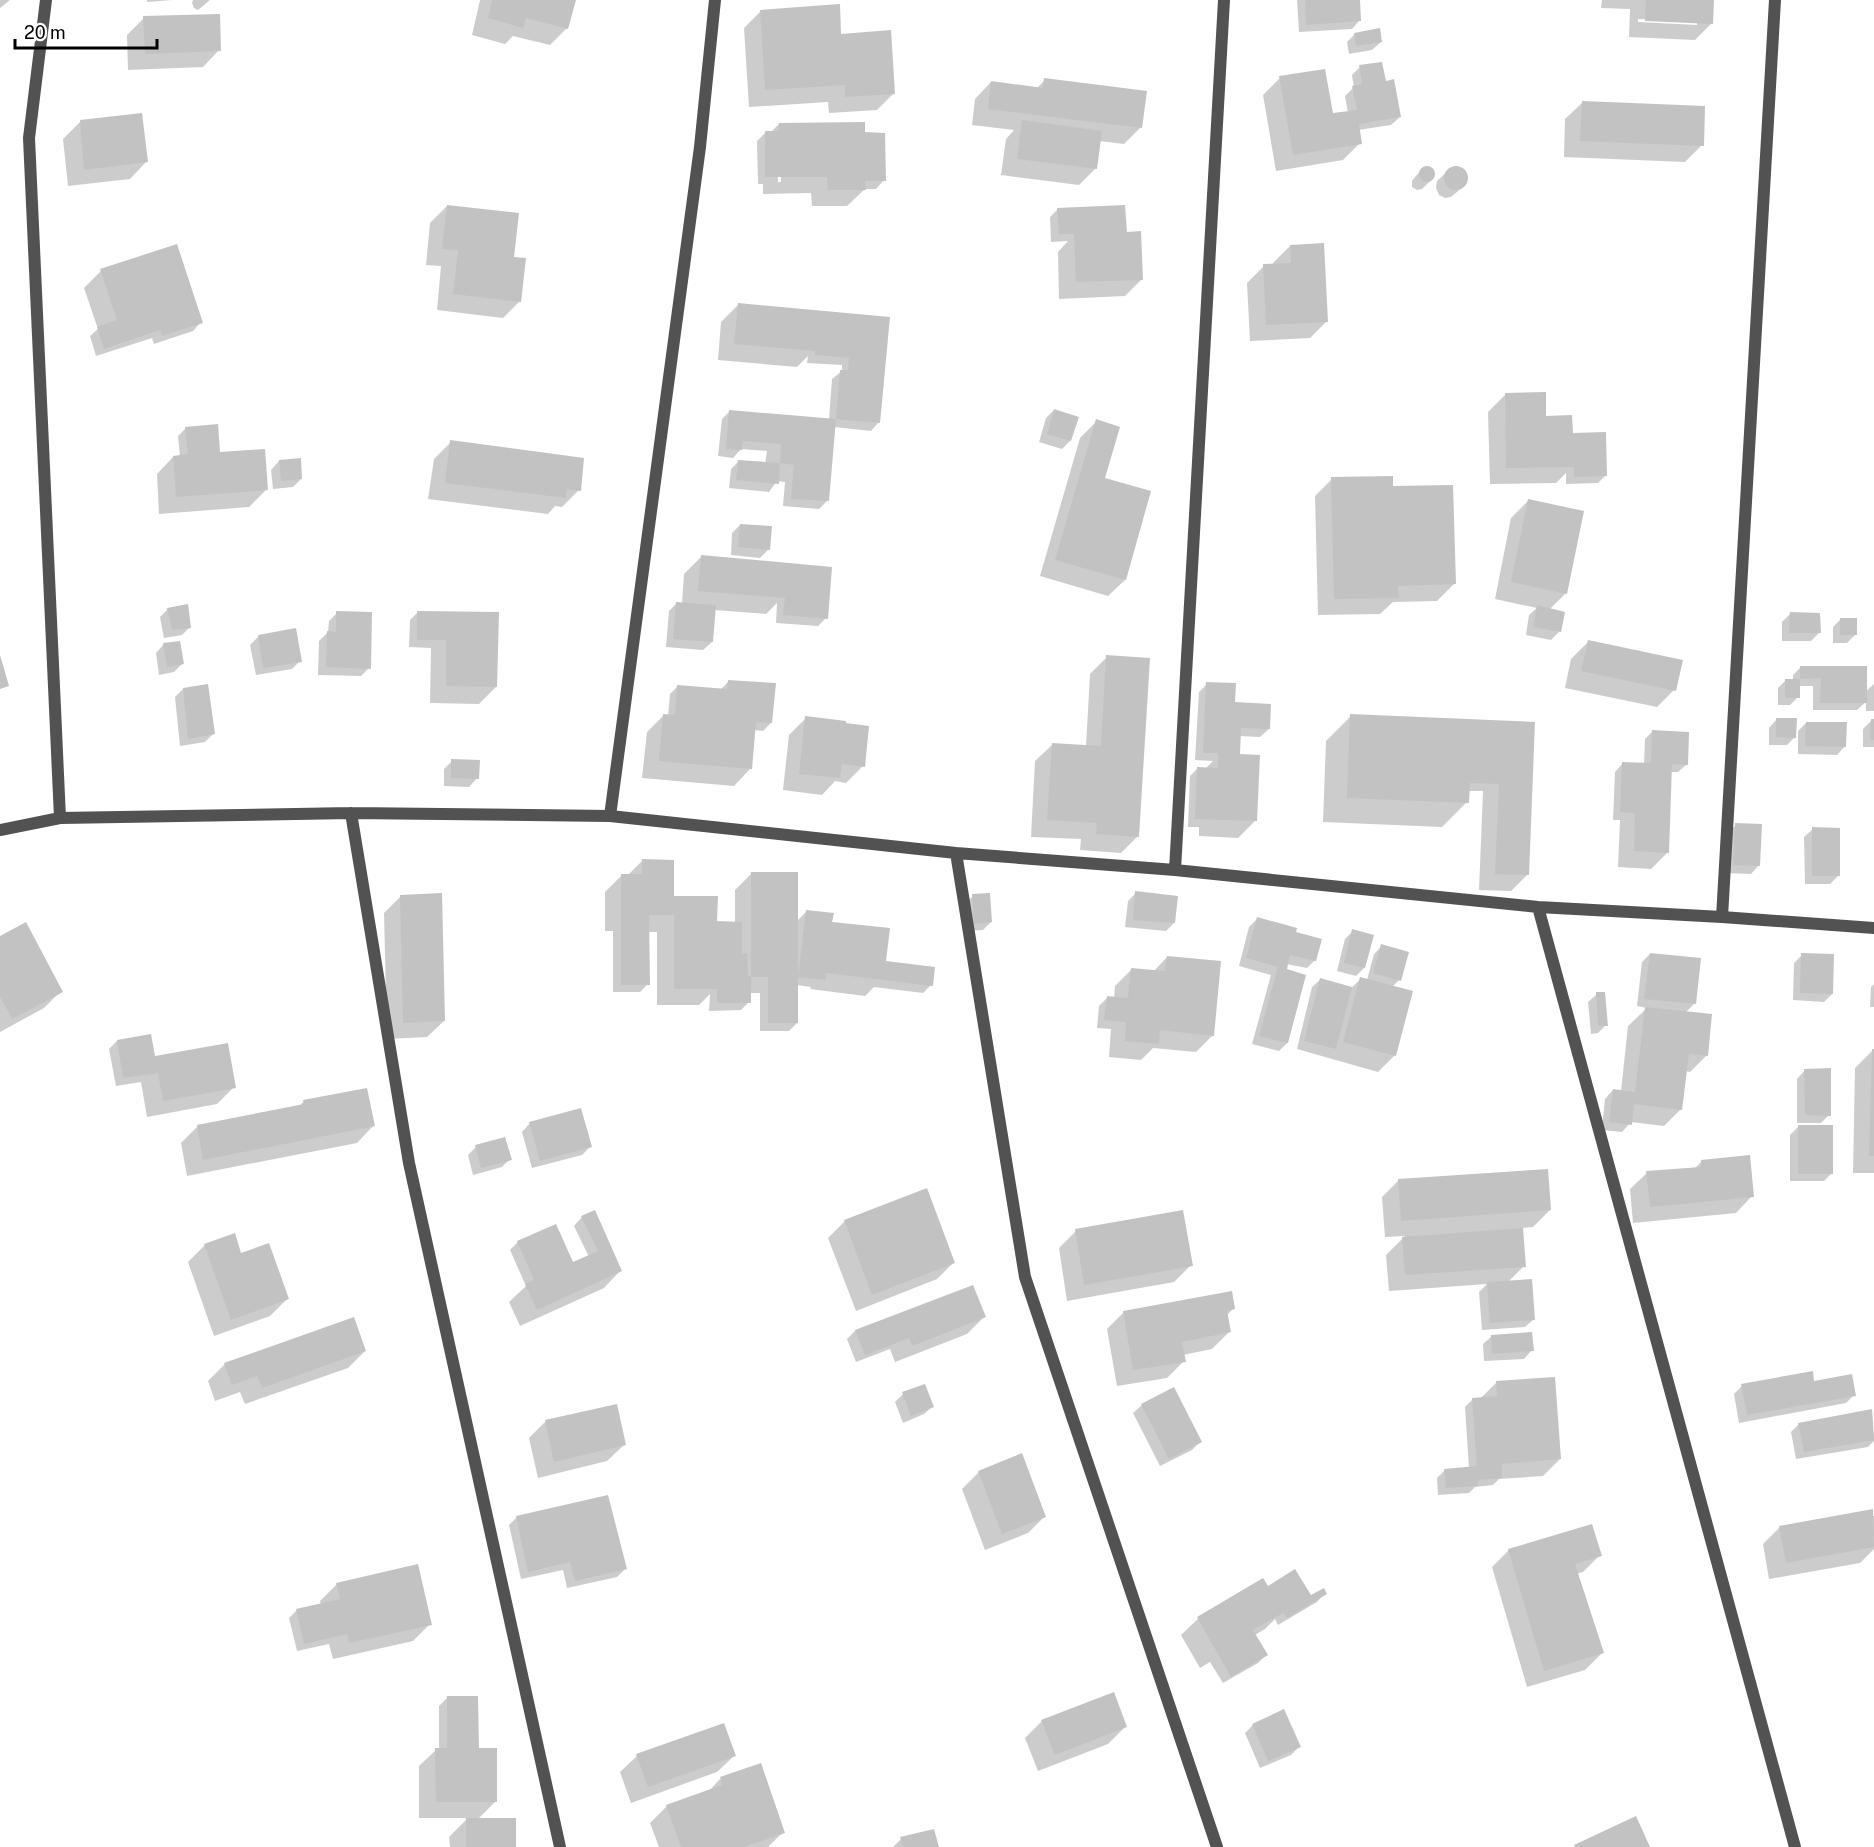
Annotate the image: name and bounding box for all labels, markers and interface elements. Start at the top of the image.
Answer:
scale bar [15,12,158,50]
text: 20 m [24,22,66,43]

